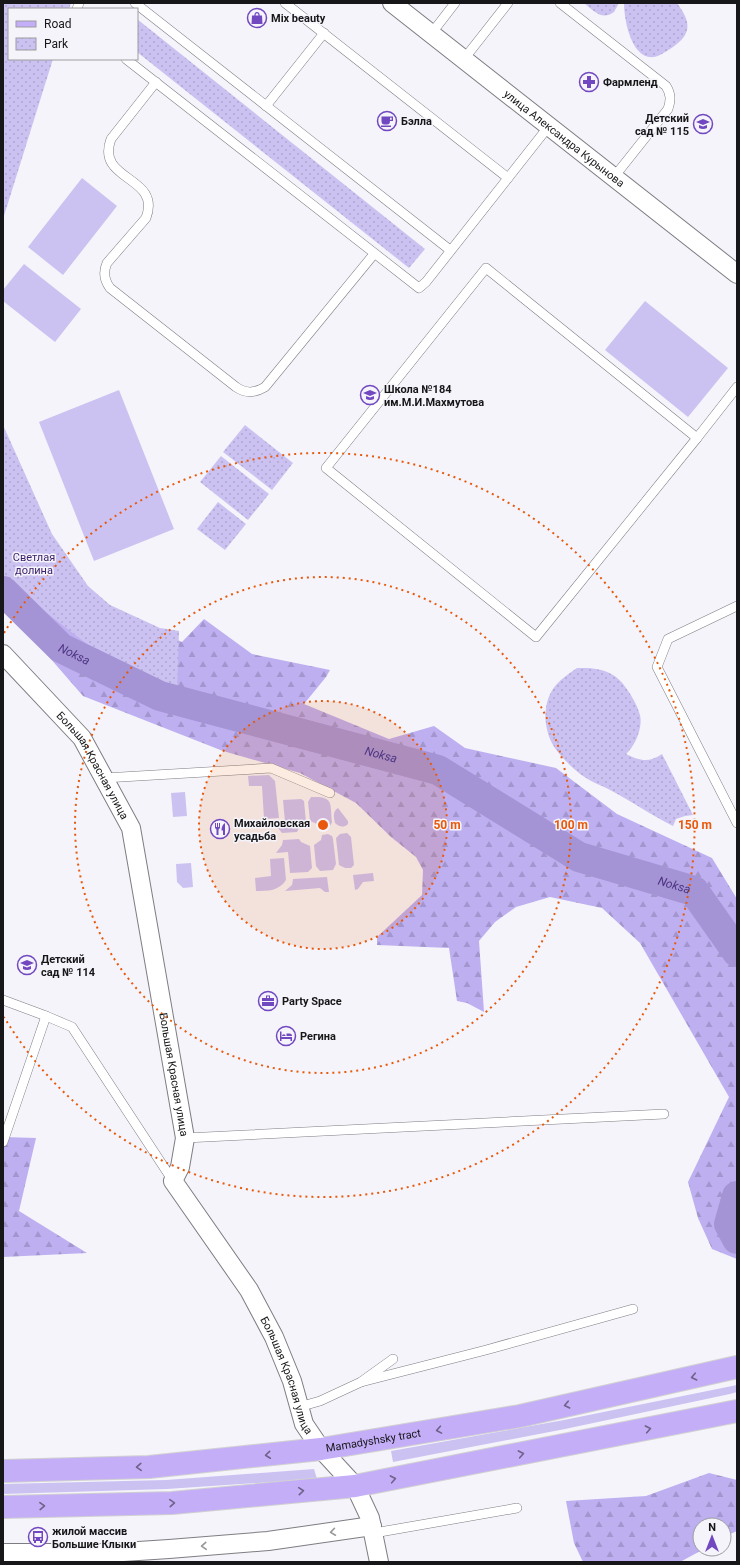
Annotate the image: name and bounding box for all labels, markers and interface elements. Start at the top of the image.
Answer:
shop icon: Mix beauty [246,7,268,29]
legend [8,8,138,60]
place label: Mix beauty [271,12,326,25]
text: Road [44,17,72,31]
text: Park [44,37,69,51]
pharmacy icon: Фармленд [578,71,600,93]
place label: Фармленд [603,76,658,89]
street label: улица Александра Курынова [501,87,627,190]
cafe icon: Бэлла [376,110,398,132]
place label: Детский сад № 115 [635,112,689,138]
school or university icon: Детский сад № 115 [692,113,714,135]
place label: Бэлла [401,115,432,128]
place label: Школа №184 им.М.И.Махмутова [384,383,484,409]
school or university icon: Школа №184 им.М.И.Махмутова [359,384,381,406]
park label: Светлая долина [13,551,55,577]
water label: Noksa [56,641,92,668]
street label: Большая Красная улица [54,709,131,822]
water label: Noksa [363,744,399,766]
place label: Михайловская усадьба [234,817,310,843]
restaurant icon: Михайловская усадьба [209,818,231,840]
centre of rings [316,818,330,832]
text: 50 m [433,818,461,832]
text: 100 m [554,818,588,832]
text: 150 m [678,818,712,832]
water label: Noksa [656,874,692,897]
place label: Детский сад № 114 [41,953,96,979]
school or university icon: Детский сад № 114 [16,954,38,976]
office icon: Party Space [257,990,279,1012]
place label: Party Space [282,995,342,1008]
street label: Большая Красная улица [156,1012,191,1137]
hotel icon: Регина [275,1025,297,1047]
place label: Регина [300,1030,336,1043]
street label: Большая Красная улица [257,1314,315,1437]
one-way arrow [690,1373,697,1381]
one-way arrow [564,1401,570,1409]
one-way arrow [436,1425,442,1434]
one-way arrow [645,1425,651,1434]
street label: Mamadyshsky tract [325,1426,422,1455]
one-way arrow [265,1450,271,1459]
one-way arrow [518,1451,524,1459]
one-way arrow [136,1463,142,1472]
one-way arrow [390,1475,396,1483]
one-way arrow [298,1486,304,1495]
one-way arrow [169,1498,175,1507]
one-way arrow [39,1502,45,1511]
north arrow [692,1517,732,1557]
text: N [708,1521,716,1534]
place label: жилой массив Большие Клыки [52,1525,136,1551]
bus stop icon: жилой массив Большие Клыки [27,1526,49,1548]
one-way arrow [330,1527,336,1536]
one-way arrow [201,1541,207,1550]

